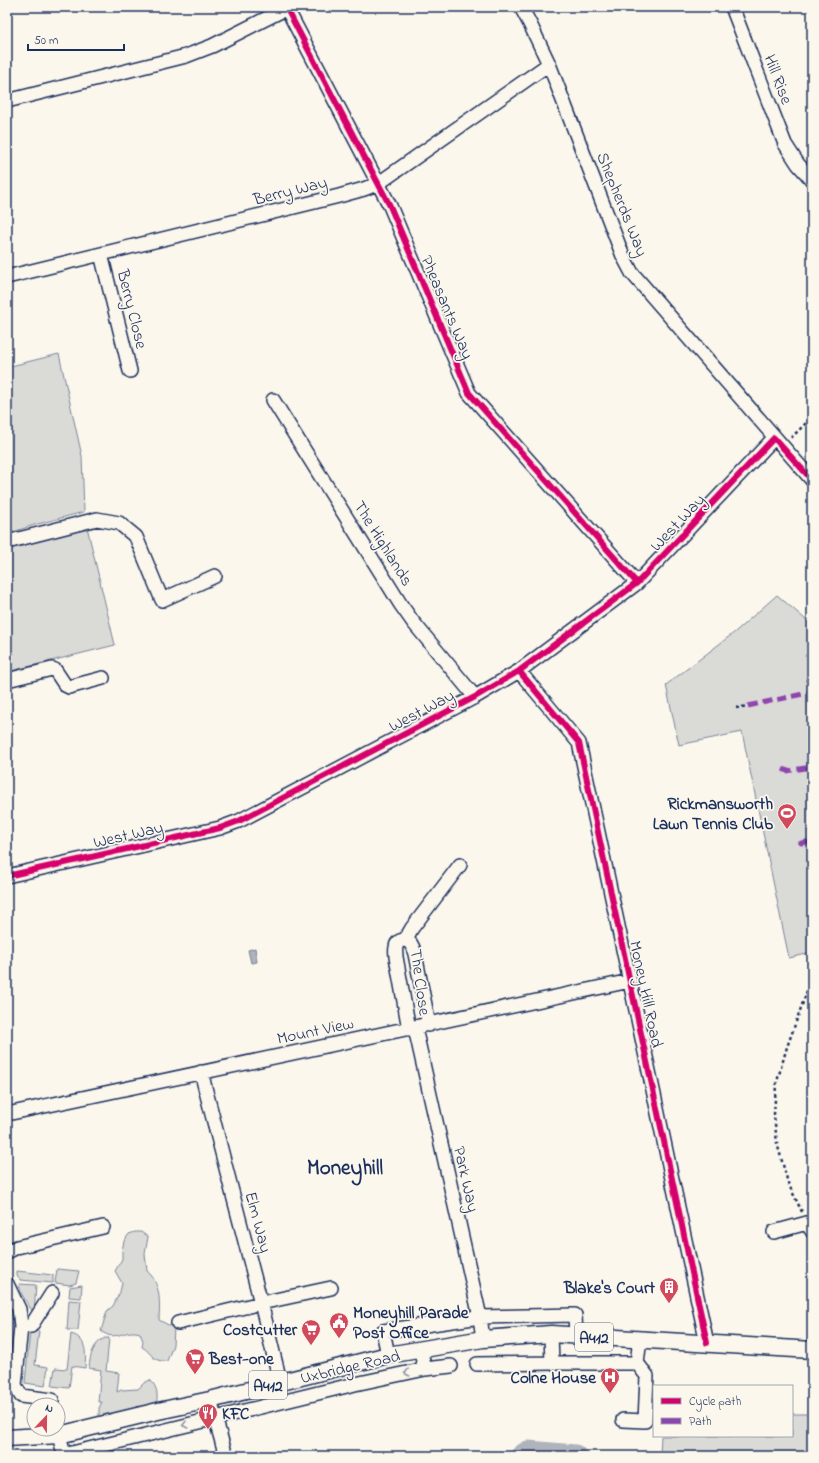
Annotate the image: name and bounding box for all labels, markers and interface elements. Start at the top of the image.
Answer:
scale bar [28,26,124,52]
text: 50 m [34,32,58,50]
street label: Hill Rise [757,51,799,108]
street label: Shepherds Way [588,149,654,261]
street label: Berry Way [250,170,330,214]
street label: Pheasants Way [413,252,480,364]
street label: Berry Close [108,266,154,352]
street label: West Way [645,488,712,558]
street label: The Highlands [345,496,419,592]
street label: West Way [384,684,459,740]
place label: Rickmansworth Lawn Tennis Club [653,792,773,837]
sports icon: Rickmansworth Lawn Tennis Club [776,802,798,830]
street label: West Way [91,815,166,857]
street label: Money Hill Road [621,939,669,1051]
street label: The Close [402,947,437,1017]
street label: Mount View [275,1011,356,1052]
street label: Park Way [445,1144,485,1215]
district label: Moneyhill [307,1154,383,1186]
street label: Elm Way [236,1189,278,1256]
place label: Blake's Court [563,1276,655,1301]
building icon: Blake's Court [658,1276,680,1304]
place label: Moneyhill Parade Post Office [353,1301,470,1346]
public building icon: Moneyhill Parade Post Office [328,1311,350,1339]
place label: Costcutter [223,1318,298,1343]
supermarket icon: Costcutter [300,1318,322,1346]
road number: A412 [575,1323,613,1351]
street label: Uxbridge Road [298,1344,404,1393]
supermarket icon: Best-one [184,1347,206,1375]
place label: Best-one [208,1347,275,1372]
place label: Colne House [511,1366,597,1391]
hospital icon: Colne House [599,1366,621,1394]
one-way arrow [404,1368,410,1376]
road number: A412 [249,1371,287,1399]
legend [653,1385,793,1437]
text: Cycle path [689,1393,741,1412]
north arrow [26,1397,66,1437]
text: N [43,1400,56,1417]
restaurant icon: KFC [197,1402,219,1430]
place label: KFC [222,1402,250,1427]
text: Path [689,1413,712,1431]
one-way arrow [182,1421,188,1429]

